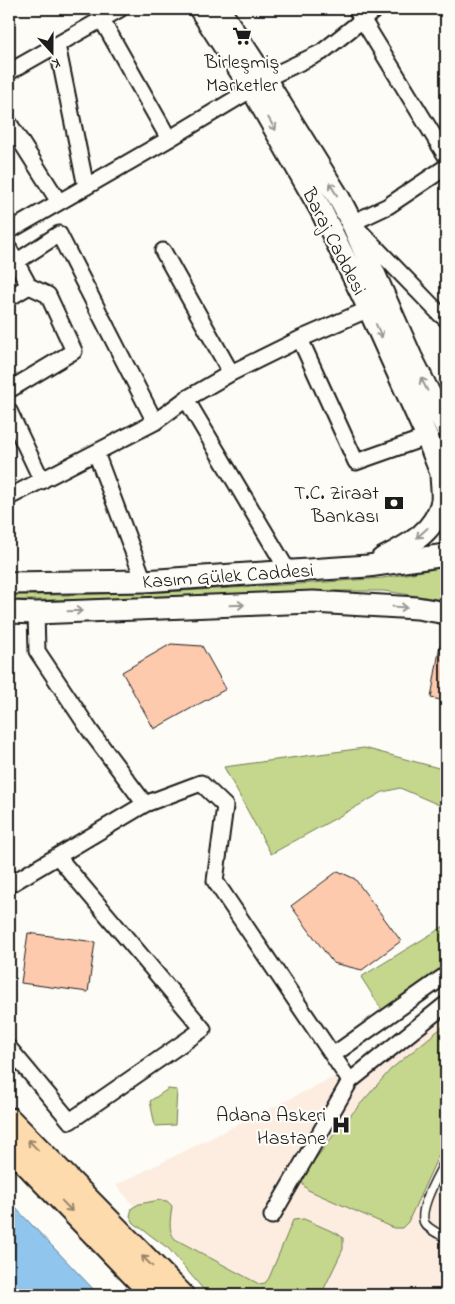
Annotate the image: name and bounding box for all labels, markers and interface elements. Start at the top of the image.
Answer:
supermarket icon: Birleşmiş Marketler [231,25,253,47]
north arrow [28,28,78,78]
place label: Birleşmiş Marketler [203,49,280,101]
text: K [48,52,63,74]
one-way arrow [267,117,277,131]
street label: Baraj Caddesi [293,182,372,301]
one-way arrow [328,183,338,197]
one-way arrow [375,323,384,338]
one-way arrow [419,377,428,392]
place label: T.C. Ziraat Bankası [294,480,379,532]
bank icon: T.C. Ziraat Bankası [383,492,405,514]
one-way arrow [416,527,429,539]
street label: Kasım Gülek Caddesi [141,557,315,598]
one-way arrow [229,600,245,609]
one-way arrow [391,602,407,612]
one-way arrow [66,606,83,616]
place label: Adana Askeri Hastane [216,1102,326,1154]
hospital icon: Adana Askeri Hastane [330,1114,352,1136]
one-way arrow [27,1138,39,1151]
one-way arrow [61,1199,73,1212]
one-way arrow [141,1255,153,1267]

